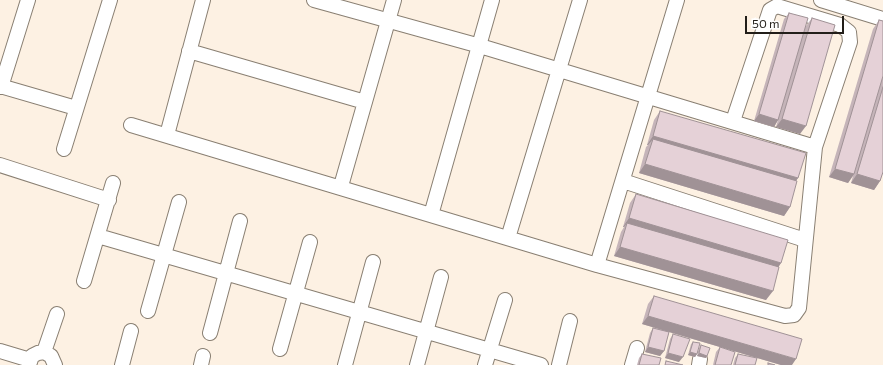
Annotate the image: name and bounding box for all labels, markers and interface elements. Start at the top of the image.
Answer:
scale bar [747,8,846,34]
text: 50 m [752,16,780,30]

